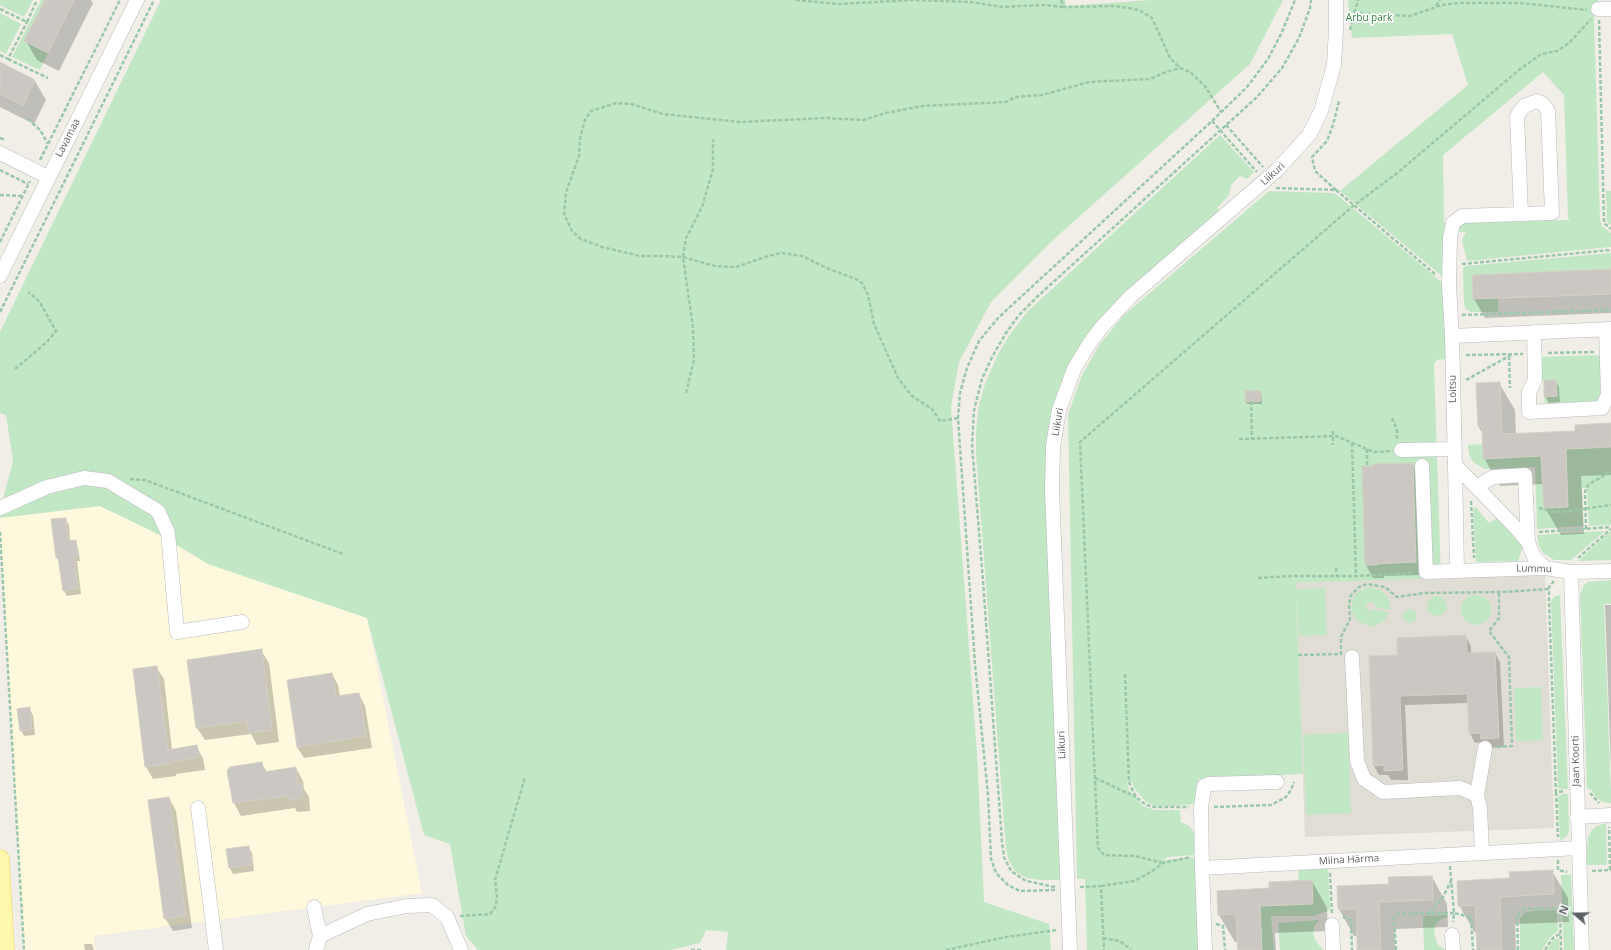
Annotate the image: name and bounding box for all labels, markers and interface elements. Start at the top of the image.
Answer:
park label: Arbu park [1346,12,1392,24]
street label: Lavamaa [53,117,83,159]
street label: Liikuri [1259,160,1287,188]
street label: Loitsu [1447,375,1459,403]
street label: Liikuri [1050,407,1066,437]
street label: Lummu [1516,563,1552,575]
street label: Liikuri [1056,731,1068,759]
street label: Jaan Koorti [1570,735,1582,787]
street label: Miina Härma [1319,852,1379,868]
north arrow [1555,894,1595,934]
text: N [1555,903,1572,917]

